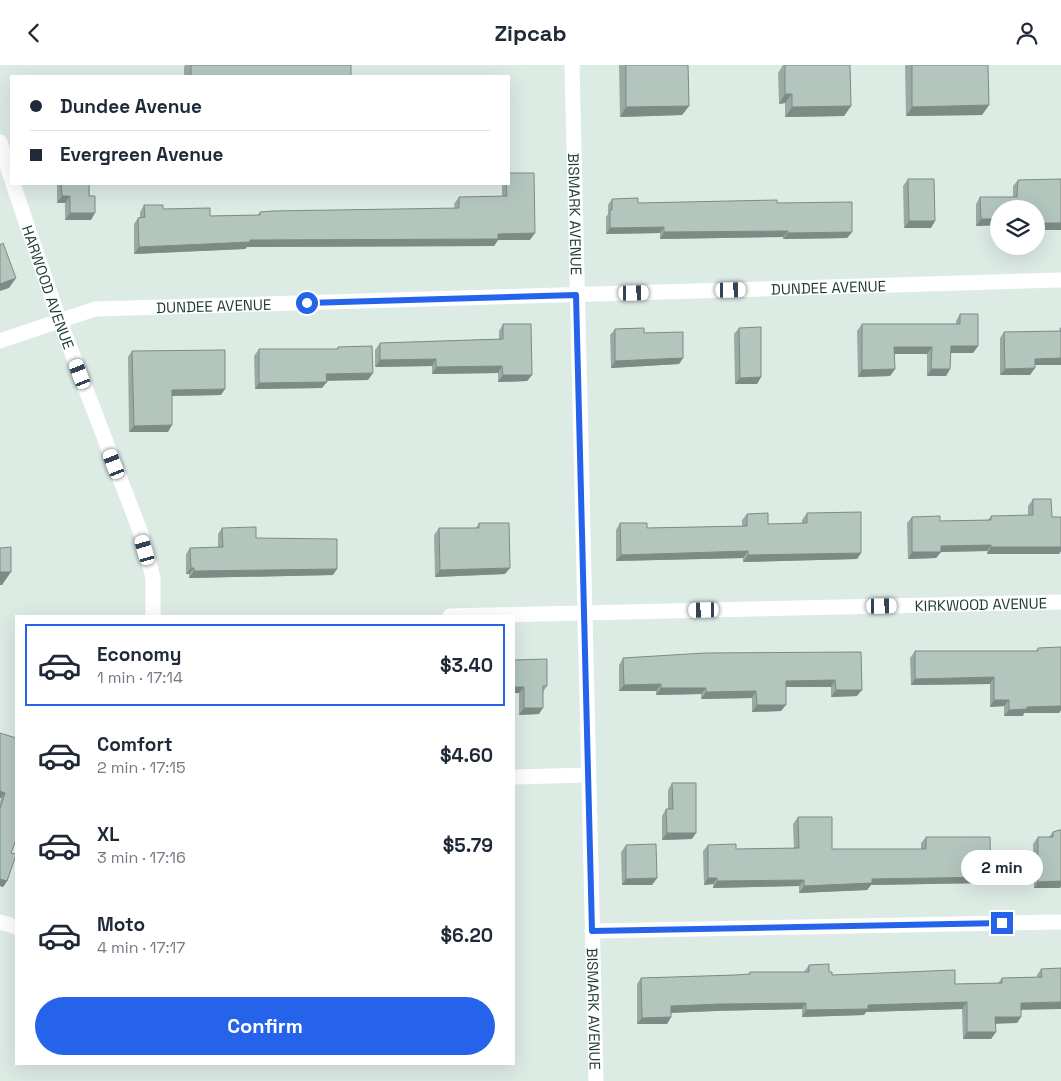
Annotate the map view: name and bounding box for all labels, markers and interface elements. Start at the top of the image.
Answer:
icon: back [20,19,48,47]
text: Zipcab [494,19,567,47]
icon: person [1013,19,1041,47]
text: Dundee Avenue [60,94,202,119]
text: Evergreen Avenue [60,142,224,167]
street label: BISMARK AVENUE [565,153,586,275]
map controls [990,200,1045,255]
button: layers [990,200,1045,255]
street label: HARWOOD AVENUE [18,223,79,352]
street label: DUNDEE AVENUE [771,276,886,298]
car [715,282,746,298]
car [618,285,649,301]
route start [296,292,318,314]
street label: DUNDEE AVENUE [156,294,272,317]
car [67,357,92,391]
car [101,447,126,481]
car [133,534,156,566]
street label: KIRKWOOD AVENUE [914,593,1047,615]
car [866,598,897,614]
car [688,602,719,618]
text: Economy [97,642,181,667]
icon: car [37,643,82,688]
text: $3.40 [440,653,493,678]
text: 1 min · 17:14 [97,667,183,688]
text: Comfort [97,732,173,757]
icon: car [37,733,82,778]
text: $4.60 [440,743,493,768]
text: 2 min · 17:15 [97,757,186,778]
text: XL [97,822,120,847]
icon: car [37,823,82,868]
text: $5.79 [443,833,493,858]
text: 3 min · 17:16 [97,847,186,868]
callout: 2 min [961,851,1043,885]
text: 2 min [981,857,1023,878]
text: Moto [97,912,145,937]
route end [991,912,1013,934]
icon: car [37,913,82,958]
text: $6.20 [441,923,493,948]
text: 4 min · 17:17 [97,937,185,958]
street label: BISMARK AVENUE [583,947,605,1070]
button: Confirm [35,997,495,1055]

